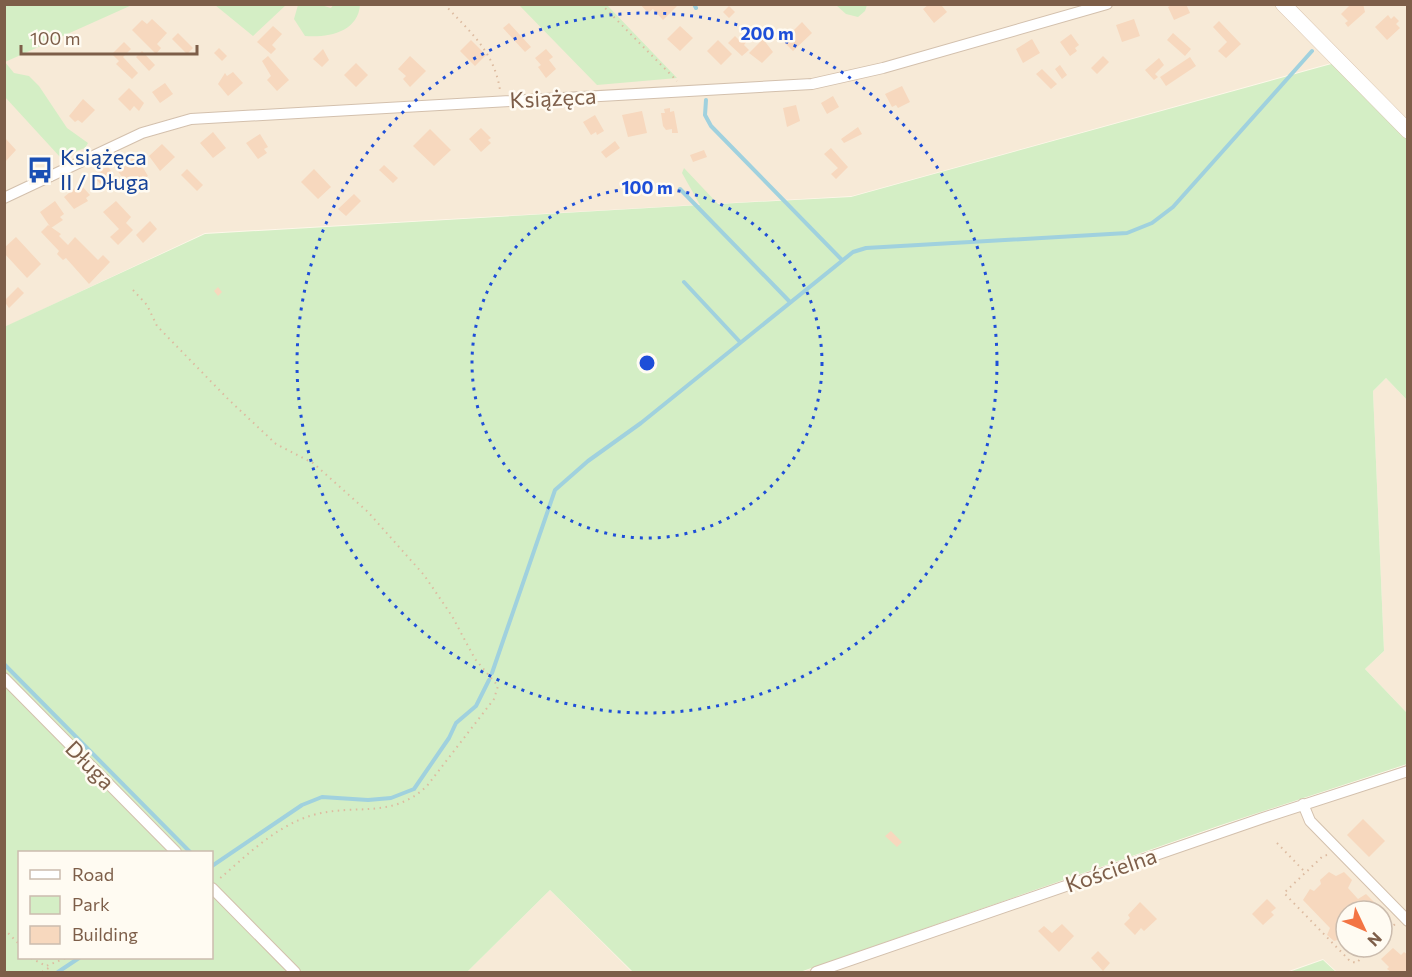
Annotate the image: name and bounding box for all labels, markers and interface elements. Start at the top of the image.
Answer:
scale bar [21,18,196,56]
text: 200 m [740,22,794,44]
text: 100 m [30,27,80,49]
street label: Książęca [509,82,597,113]
place label: Książęca II / Długa [60,143,149,195]
bus stop icon: Książęca II / Długa [25,155,55,185]
text: 100 m [621,176,673,198]
centre of rings [637,353,657,373]
street label: Długa [60,734,121,795]
street label: Kościelna [1062,841,1160,898]
legend [18,851,213,959]
text: Road [72,863,114,885]
text: Park [72,893,110,915]
north arrow [1334,899,1394,959]
text: Building [72,923,138,945]
text: N [1364,929,1386,951]

